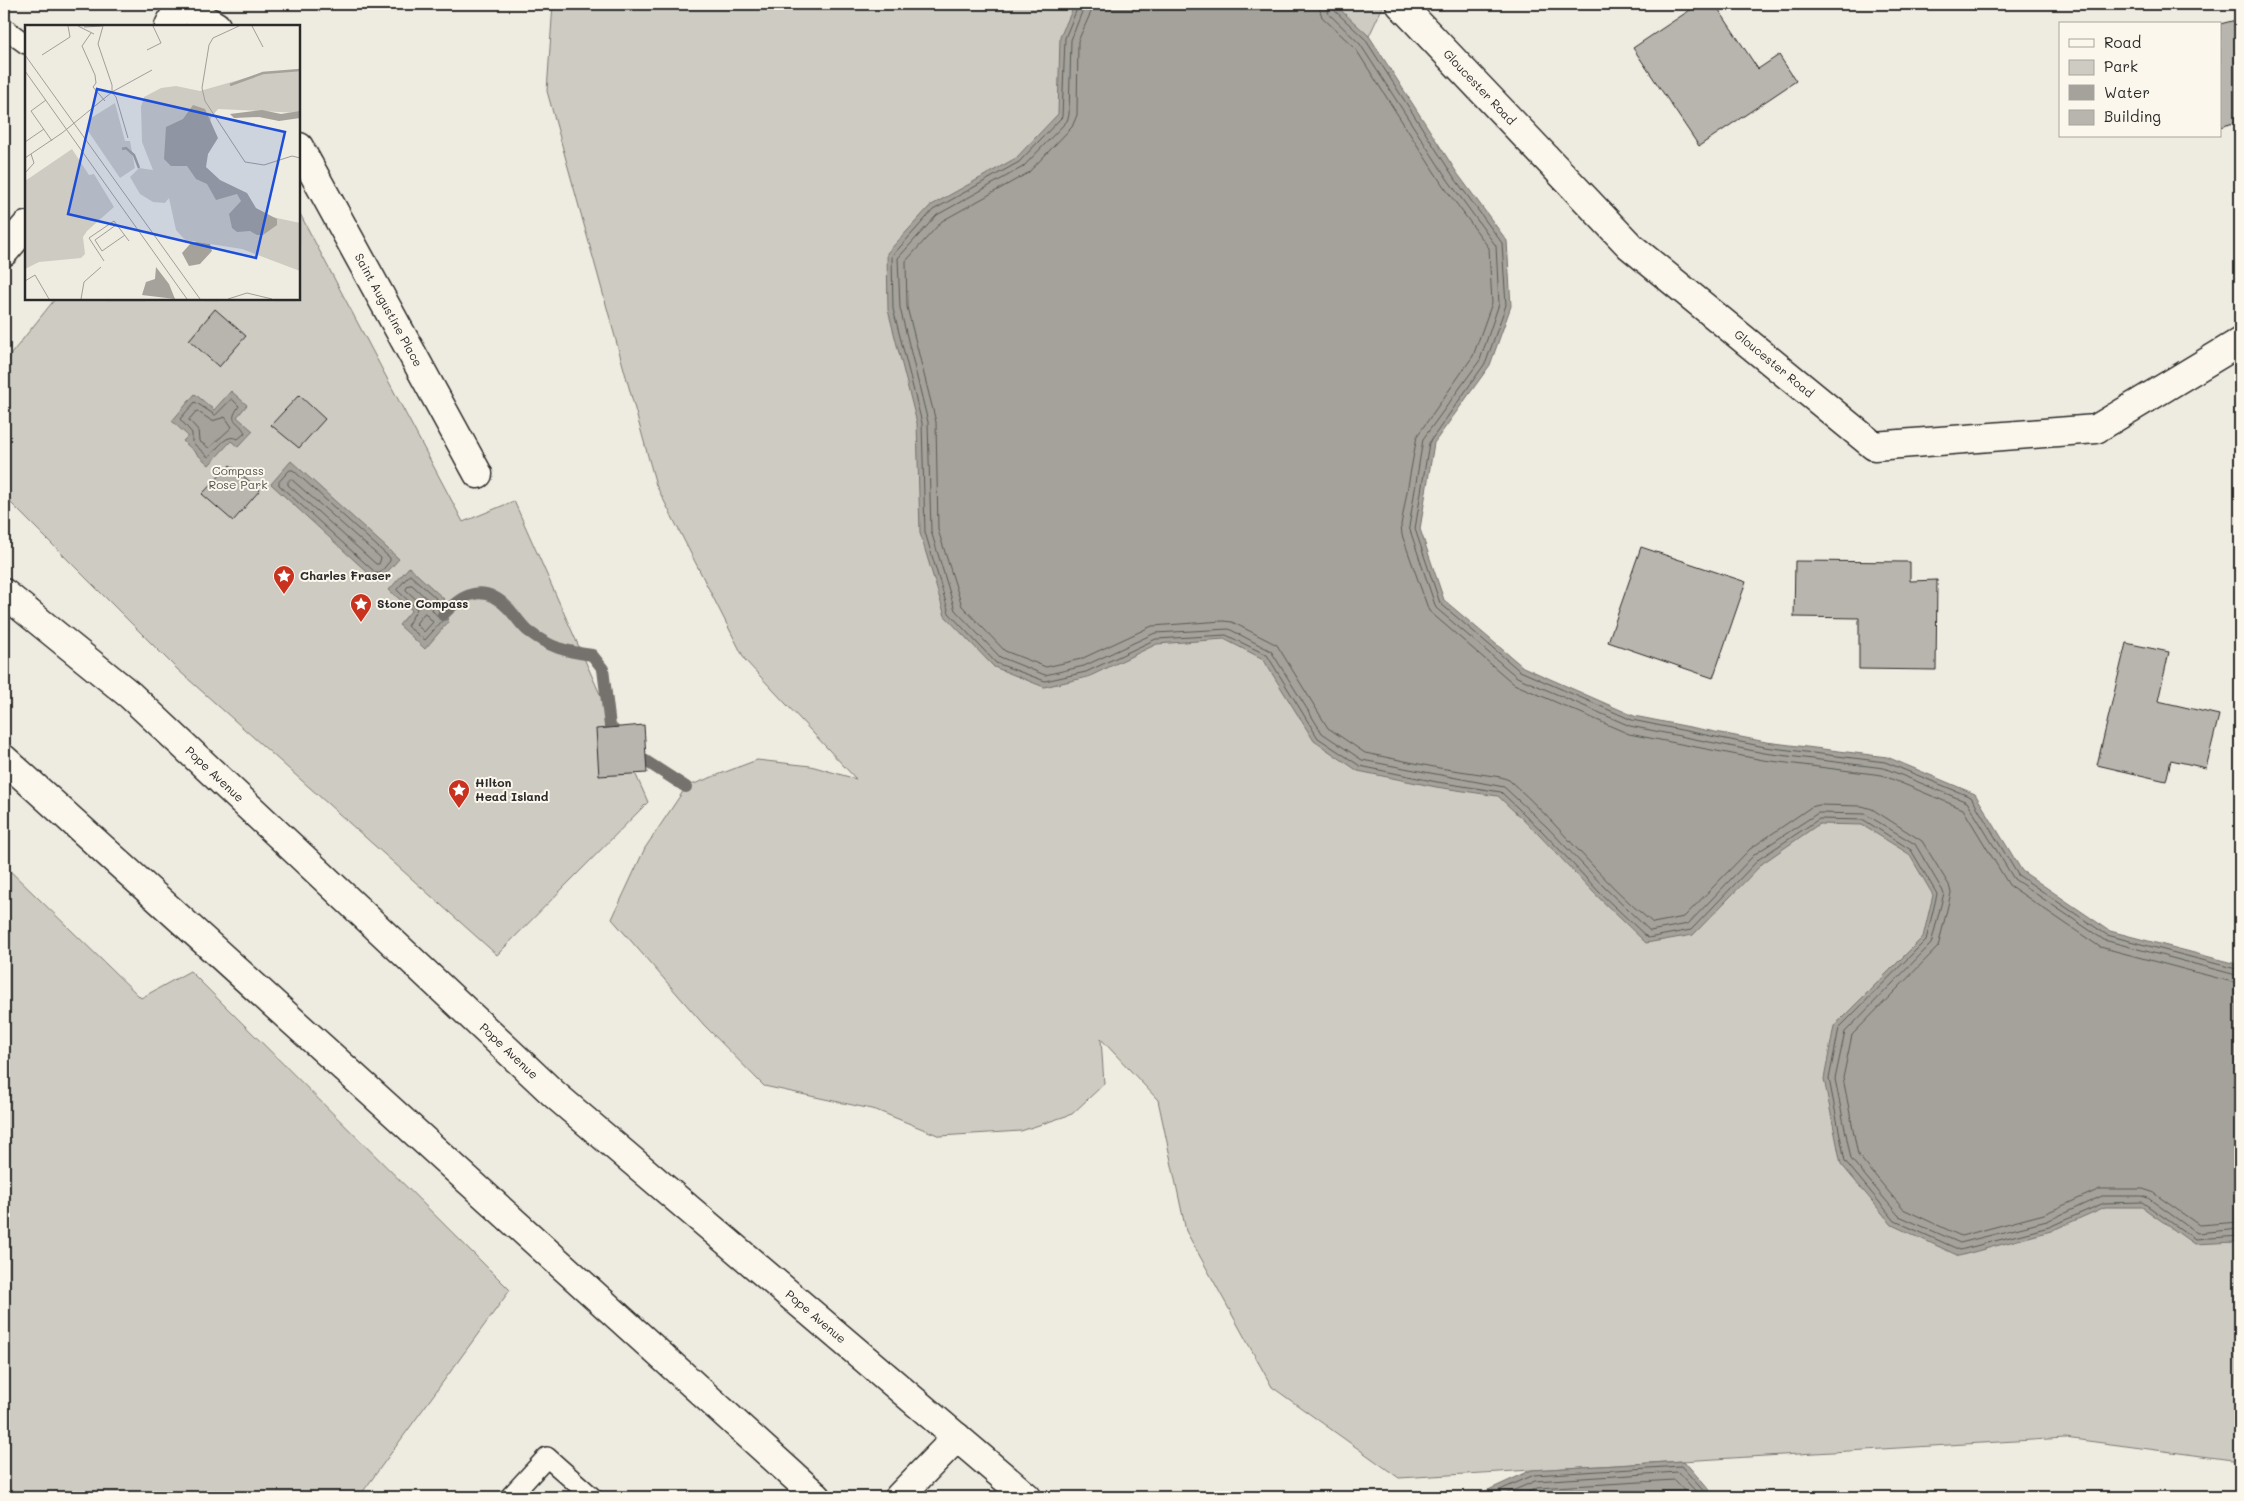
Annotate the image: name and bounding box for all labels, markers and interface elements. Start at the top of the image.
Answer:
legend [2059,22,2222,138]
inset map [25,25,300,300]
text: Road [2104,32,2141,52]
street label: Gloucester Road [1440,45,1520,128]
text: Park [2104,56,2138,76]
text: Water [2104,82,2150,102]
text: Building [2104,106,2161,126]
street label: Saint Augustine Place [352,250,427,369]
street label: Gloucester Road [1731,326,1818,401]
park label: Compass Rose Park [208,462,268,492]
place icon: Charles Fraser [272,564,296,595]
place label: Charles Fraser [300,567,391,583]
place icon: Stone Compass [349,592,373,623]
place label: Stone Compass [377,595,468,611]
street label: Pope Avenue [182,742,248,805]
place label: Hilton Head Island [475,774,549,804]
place icon: Hilton Head Island [447,778,471,809]
street label: Pope Avenue [477,1019,542,1082]
street label: Pope Avenue [783,1286,850,1346]

